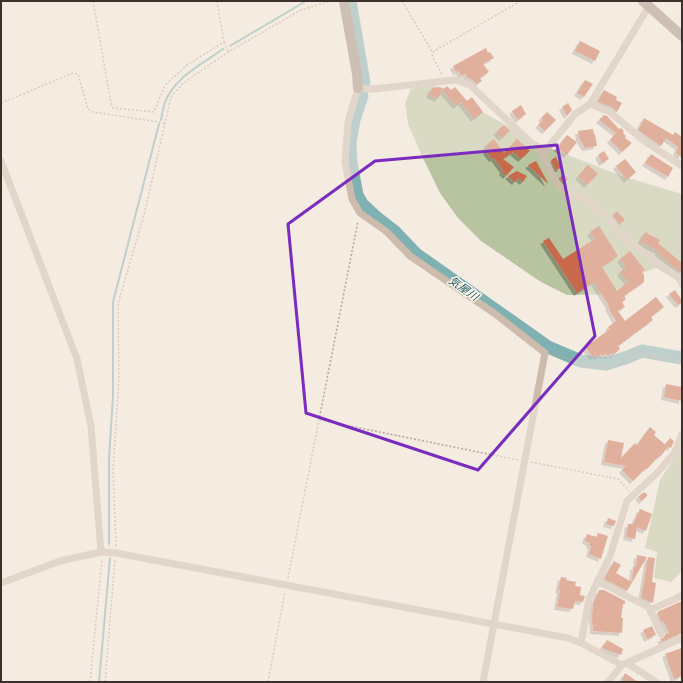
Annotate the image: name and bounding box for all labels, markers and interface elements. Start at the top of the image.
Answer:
water label: 気屋川 [446,272,483,304]

